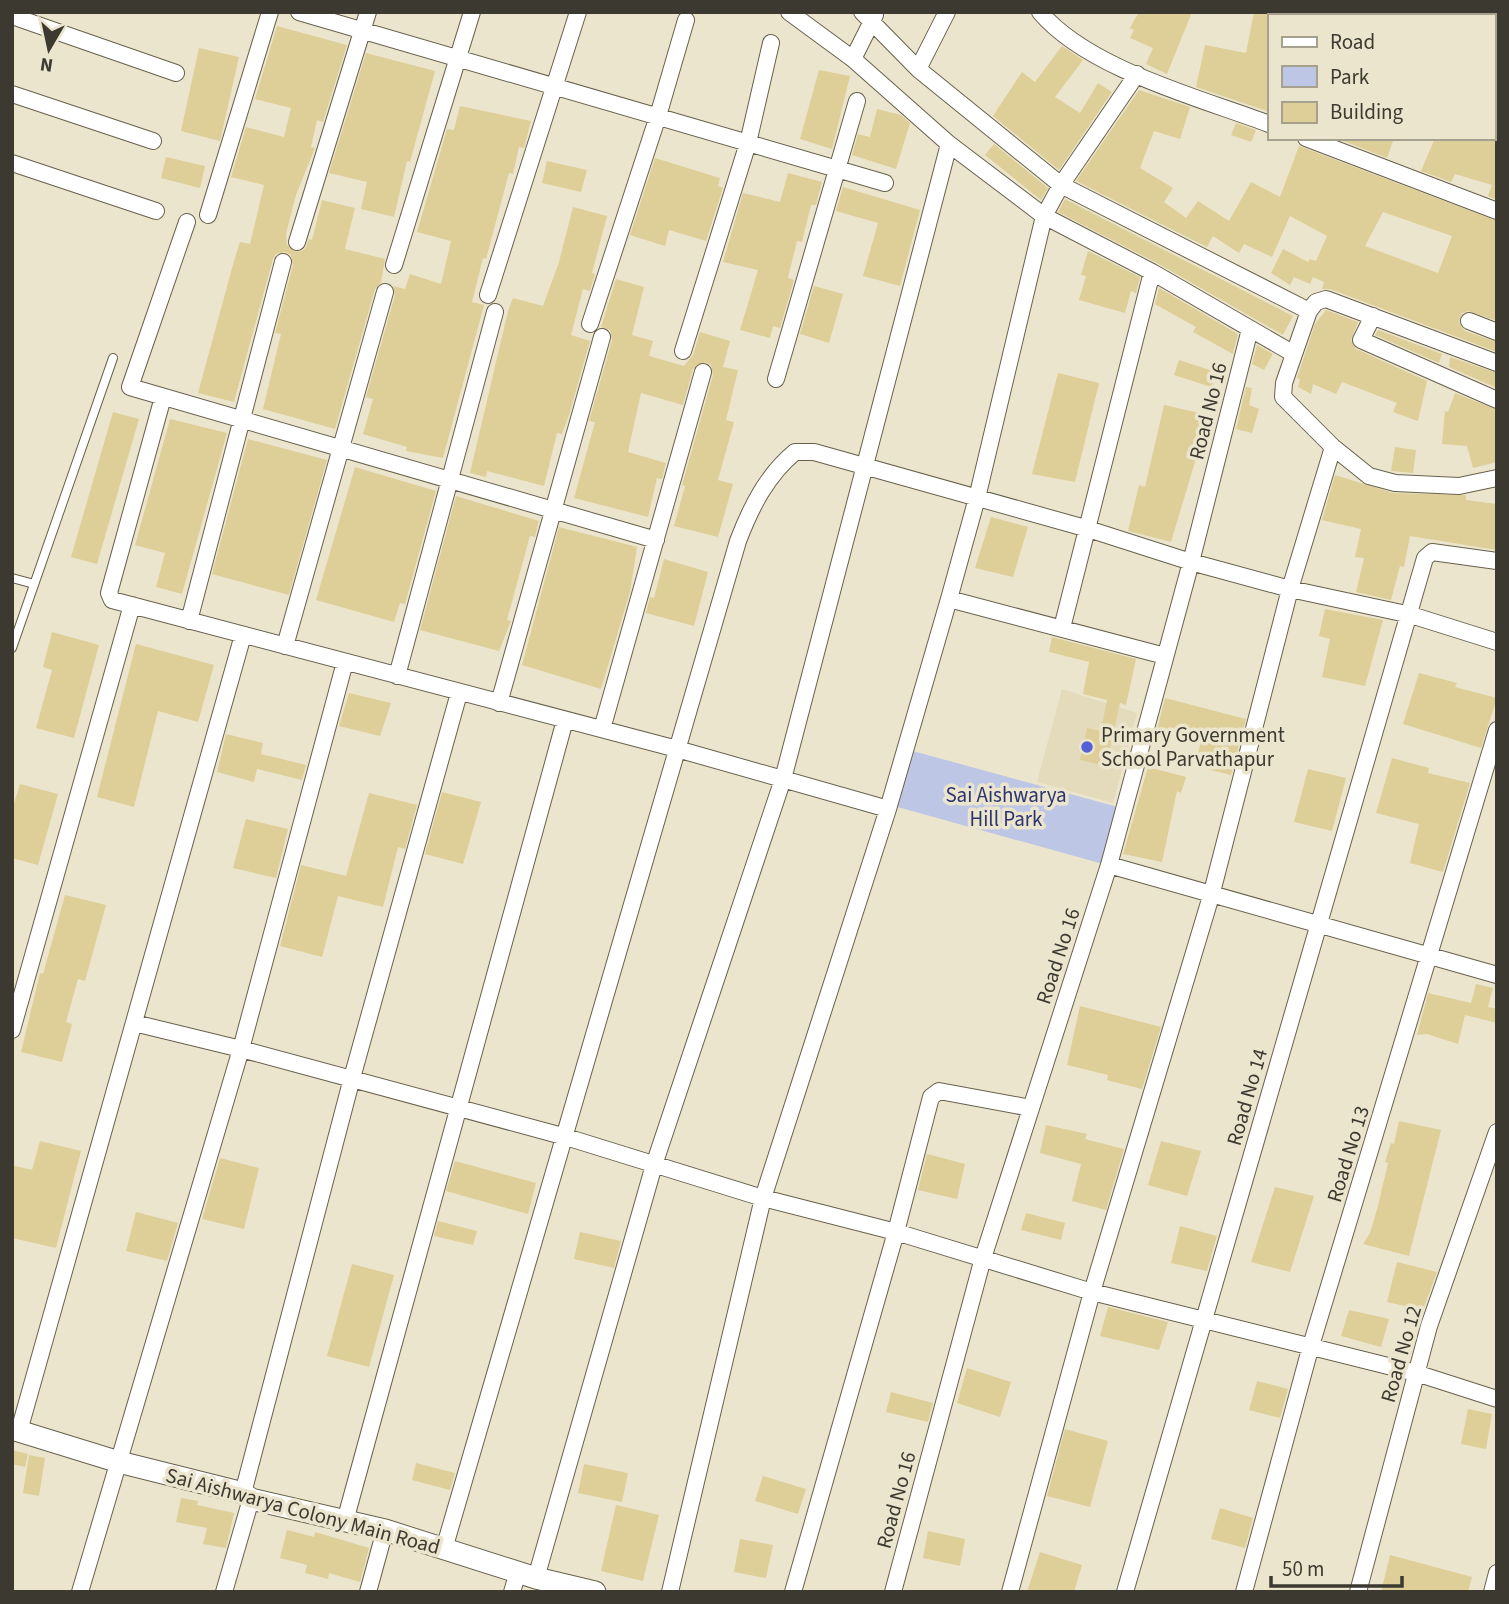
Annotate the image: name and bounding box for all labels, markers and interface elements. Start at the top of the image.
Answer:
north arrow [14,14,84,84]
legend [1268,14,1495,140]
text: Road [1330,27,1375,57]
text: N [38,50,55,79]
text: Park [1330,62,1370,92]
text: Building [1330,97,1404,127]
street label: Road No 16 [1181,359,1235,463]
place label: Primary Government School Parvathapur [1101,720,1285,774]
marker: Primary Government School Parvathapur [1079,739,1095,755]
park label: Sai Aishwarya Hill Park [945,780,1067,834]
street label: Road No 16 [1028,904,1088,1008]
street label: Road No 14 [1219,1045,1275,1149]
street label: Road No 13 [1319,1102,1377,1206]
street label: Road No 12 [1373,1302,1429,1406]
street label: Road No 16 [869,1448,923,1552]
street label: Sai Aishwarya Colony Main Road [163,1460,443,1562]
scale bar [1271,1544,1402,1588]
text: 50 m [1282,1554,1324,1584]

